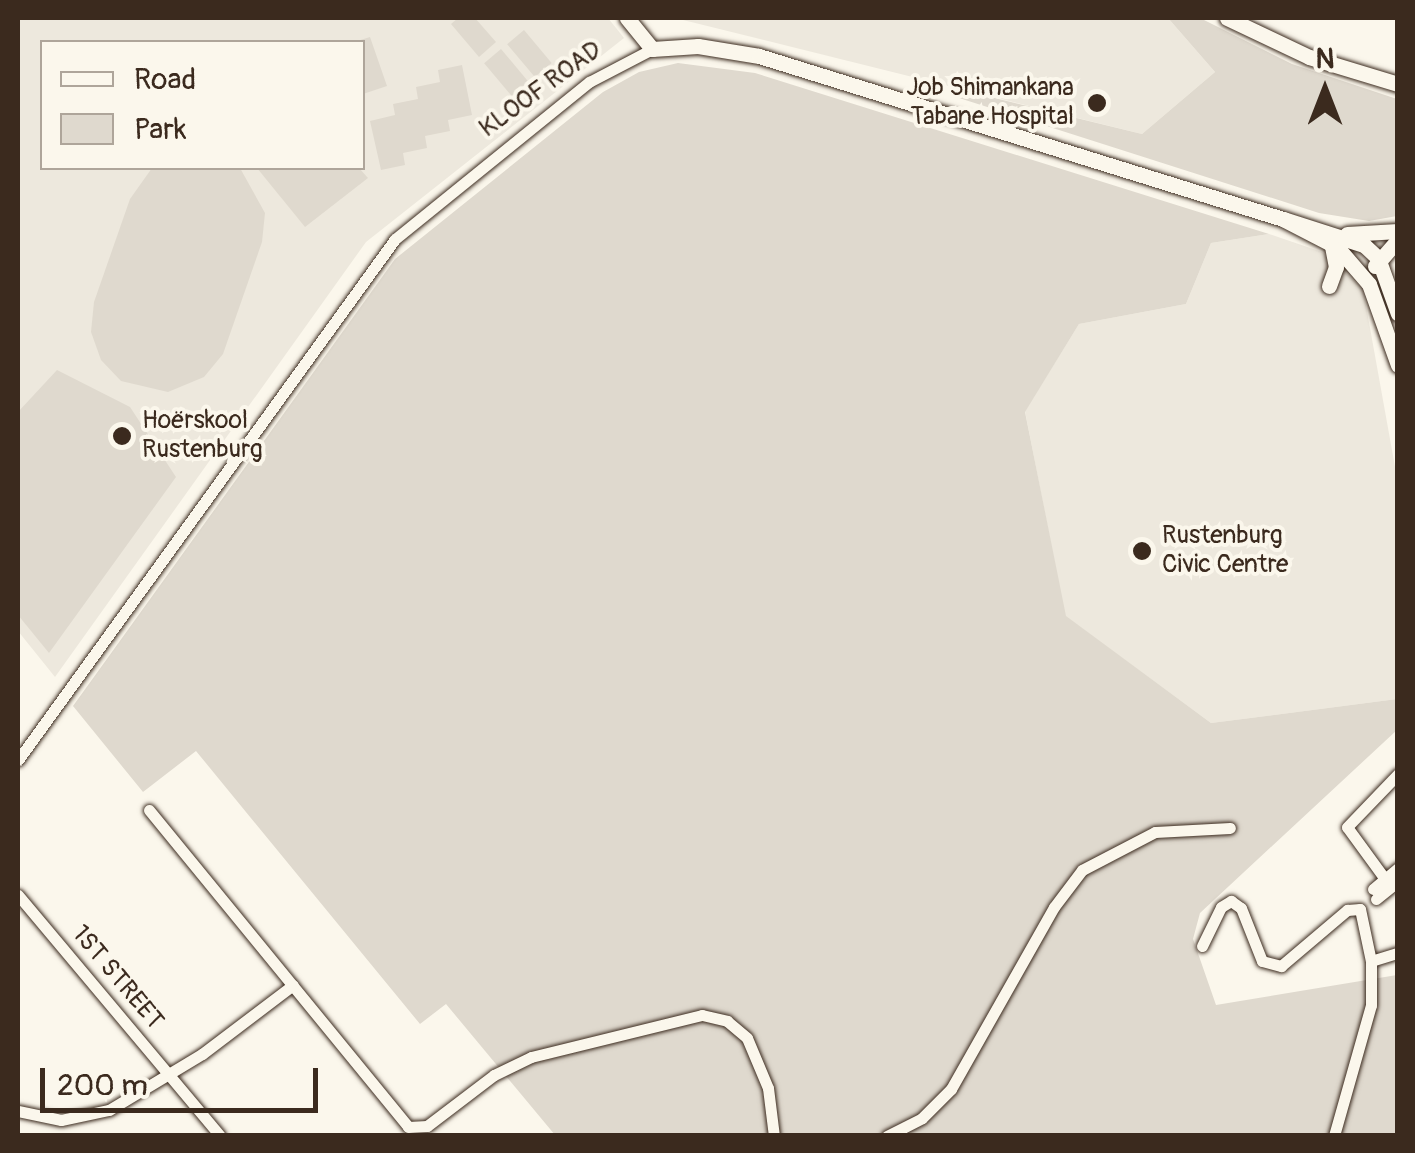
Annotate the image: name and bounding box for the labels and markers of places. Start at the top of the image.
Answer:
place label: Job Shimankana Tabane Hospital [906,74,1074,133]
marker: Job Shimankana Tabane Hospital [1084,90,1110,116]
place label: Hoërskool Rustenburg [142,407,263,466]
marker: Hoërskool Rustenburg [111,425,133,447]
place label: Rustenburg Civic Centre [1162,522,1288,581]
marker: Rustenburg Civic Centre [1131,540,1153,562]

